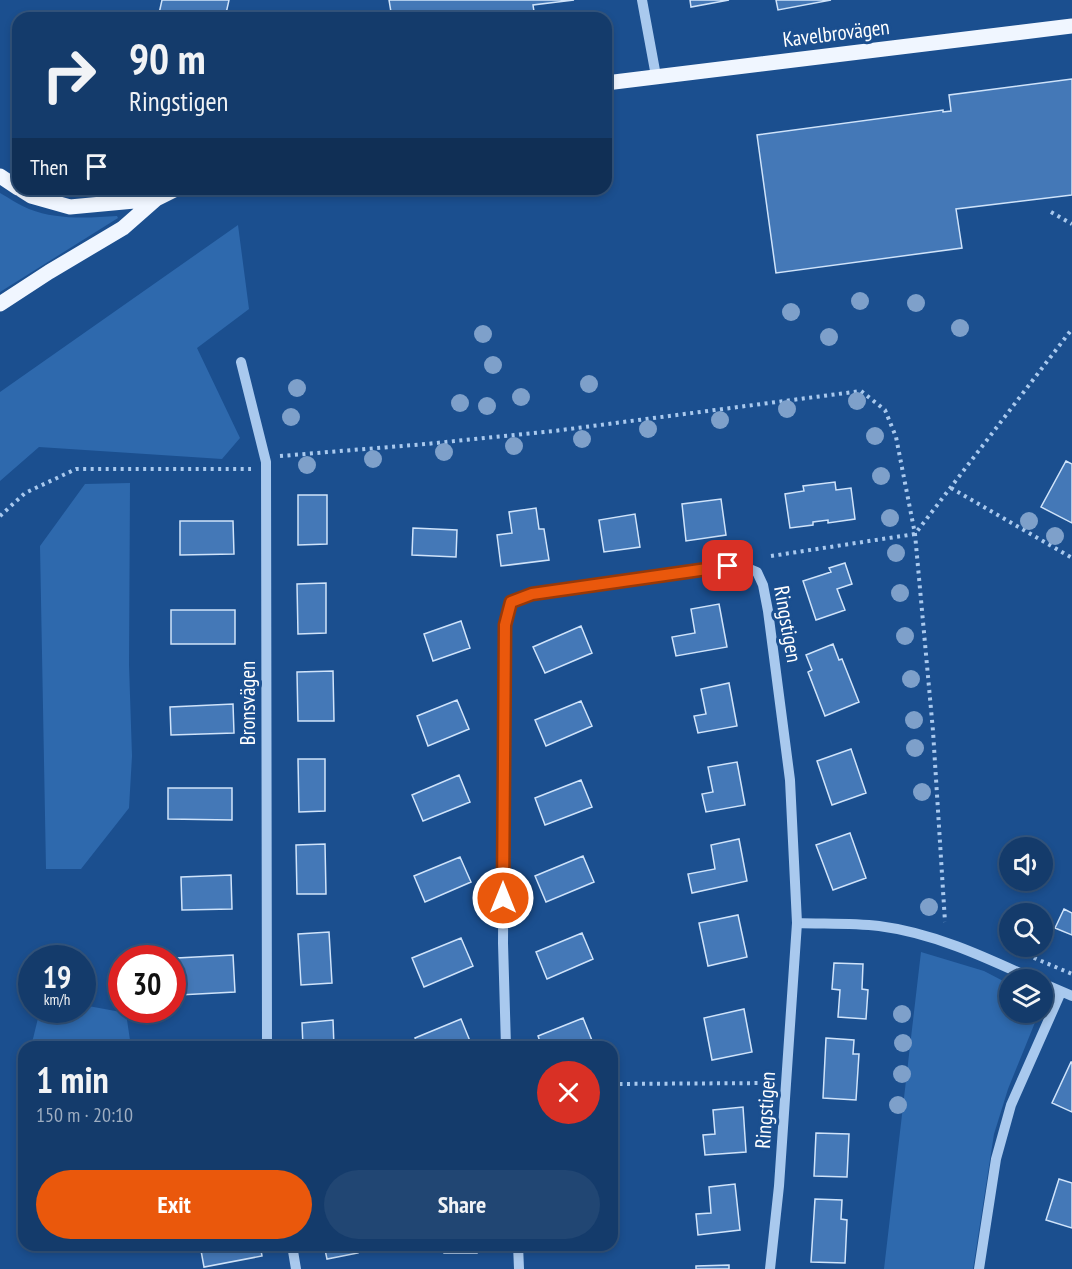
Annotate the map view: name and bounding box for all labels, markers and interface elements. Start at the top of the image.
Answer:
street label: Kavelbrovägen [781,13,891,53]
text: 90 m [129,31,206,86]
icon: right [30,36,108,114]
text: Ringstigen [129,84,228,118]
icon: arrive [80,150,113,183]
text: Then [30,153,68,181]
pin [702,540,753,591]
icon: arrive [711,549,744,582]
street label: Ringstigen [768,584,808,664]
street label: Bronsvägen [234,661,261,745]
map controls [999,837,1053,1023]
button: sound [999,837,1053,891]
position arrow [471,866,535,930]
button: search [999,903,1053,957]
speed limit sign: 30 [108,945,186,1023]
text: 19 [43,957,71,996]
button: layers [999,969,1053,1023]
text: km/h [44,990,70,1009]
text: 1 min [36,1056,109,1103]
button: close [537,1061,600,1124]
street label: Ringstigen [749,1070,781,1150]
text: 150 m · 20:10 [36,1102,133,1128]
button: Exit [36,1170,312,1239]
button: Share [324,1170,600,1239]

